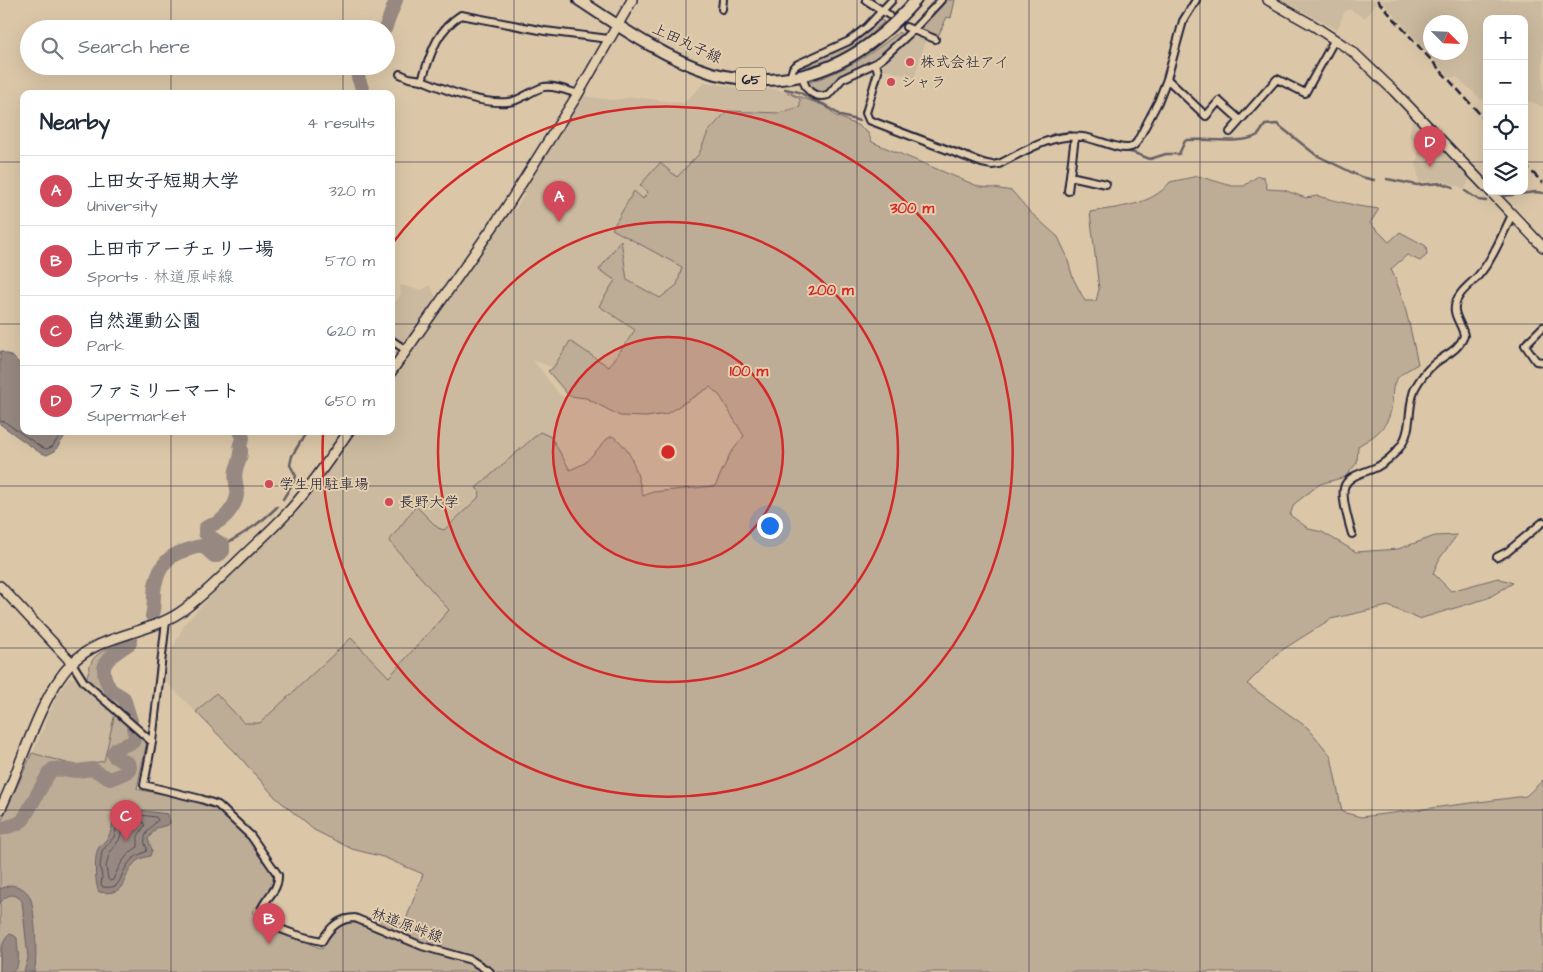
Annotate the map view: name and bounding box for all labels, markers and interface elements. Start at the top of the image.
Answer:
north arrow [1423,15,1468,60]
map controls [1483,15,1528,195]
button: + [1483,15,1528,60]
street label: 上田丸子線 [648,18,725,69]
search box [20,20,395,75]
icon: search [38,34,66,62]
text: Search here [78,34,190,61]
place label: 株式会社アイ [920,52,1009,73]
marker: 株式会社アイ [904,56,916,68]
button: − [1483,60,1528,105]
road number: 65 [736,68,766,90]
place label: シャラ [901,72,946,93]
marker: シャラ [885,76,897,88]
button: locate [1483,105,1528,150]
text: Nearby [40,108,110,137]
text: 4 results [307,112,375,134]
pin: D [1414,126,1446,167]
button: layers [1483,150,1528,195]
text: 上田女子短期大学 [87,168,239,195]
text: A [51,180,61,202]
text: 320 m [329,180,375,202]
pin: A [543,181,575,222]
text: University [87,195,158,217]
text: 300 m [889,198,934,219]
text: 上田市アーチェリー場 [87,236,274,263]
text: B [50,250,62,272]
text: 570 m [325,250,375,272]
text: Sports · 林道原峠線 [87,266,234,288]
text: 200 m [807,280,854,301]
text: 自然運動公園 [87,308,201,335]
text: C [50,320,62,342]
text: 620 m [327,320,375,342]
text: Park [87,335,124,357]
text: 100 m [730,361,769,382]
text: ファミリーマート [87,378,240,405]
text: D [51,390,61,412]
text: 650 m [325,390,375,412]
text: Supermarket [87,405,186,427]
centre of rings [659,443,677,461]
place label: 学生用駐車場 [279,474,369,495]
marker: 学生用駐車場 [263,478,275,490]
place label: 長野大学 [399,492,459,513]
marker: 長野大学 [383,496,395,508]
your location [757,513,783,539]
pin: C [110,800,142,841]
pin: B [253,903,285,944]
street label: 林道原峠線 [368,903,446,948]

